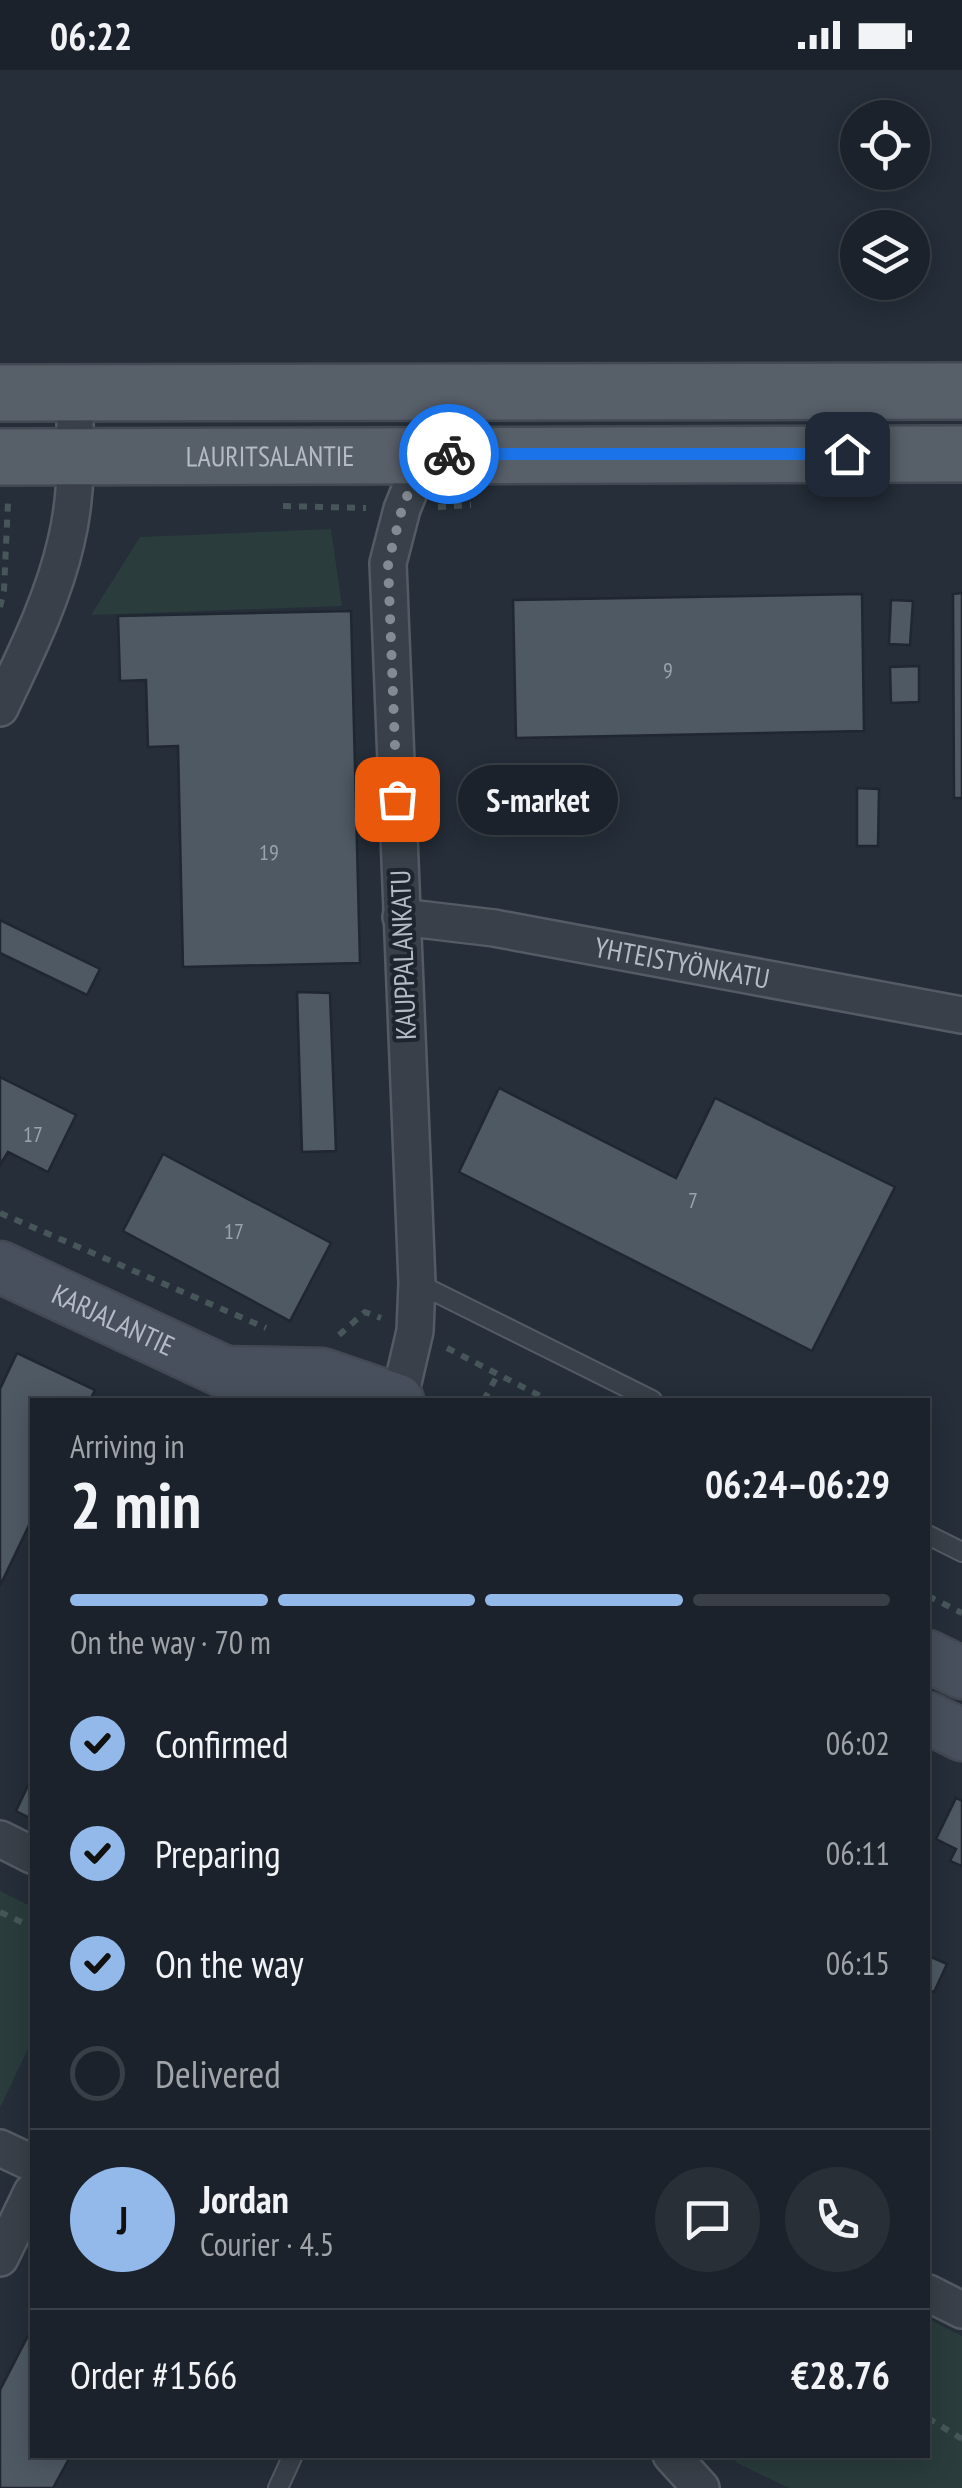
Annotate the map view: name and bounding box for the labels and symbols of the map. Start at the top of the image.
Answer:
courier [399,404,499,504]
pin [805,412,890,497]
street label: LAURITSALANTIE [186,437,354,474]
house number: 9 [663,656,673,684]
pin [355,757,440,842]
callout: S-market [457,764,617,834]
house number: 19 [259,838,279,866]
street label: KAUPPALANKATU [381,869,424,1041]
street label: YHTEISTYÖNKATU [592,928,773,997]
house number: 17 [23,1120,43,1148]
house number: 7 [688,1186,698,1214]
house number: 17 [224,1217,244,1245]
street label: KARJALANTIE [46,1275,181,1364]

